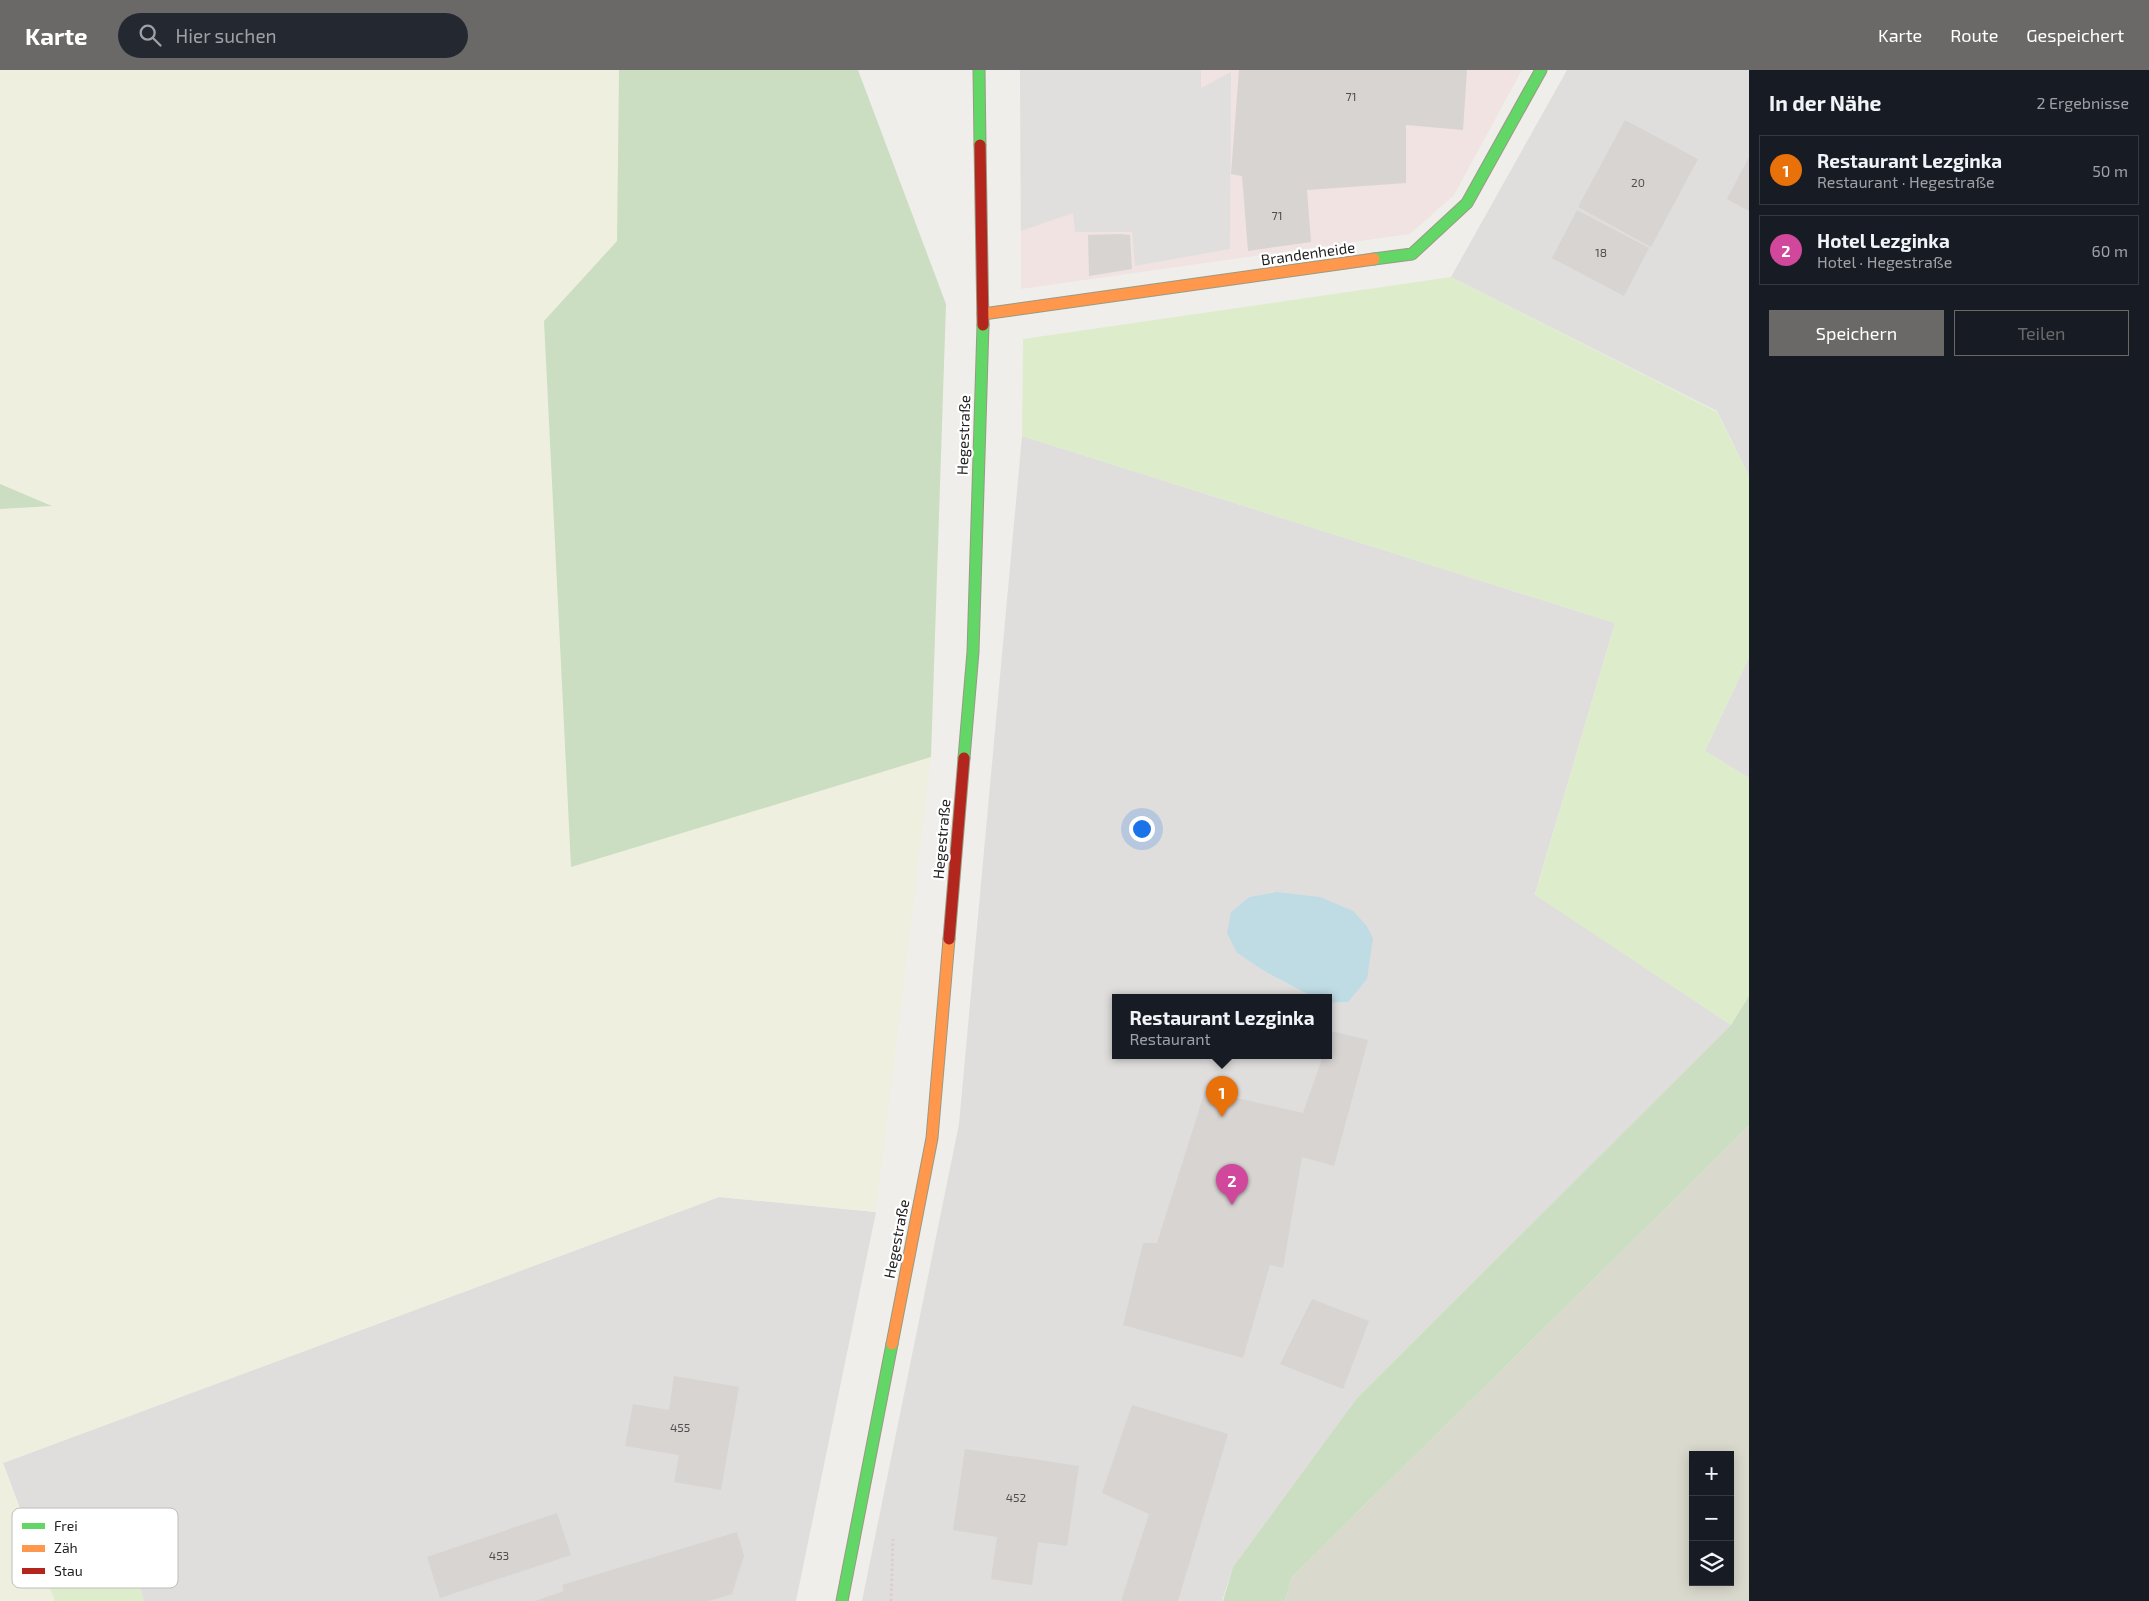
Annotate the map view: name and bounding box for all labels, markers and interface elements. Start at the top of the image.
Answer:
search box [118,13,468,58]
text: Karte [25,21,88,50]
icon: search [136,21,164,49]
text: Hier suchen [176,24,277,47]
text: Karte [1878,24,1922,46]
text: Route [1950,24,1998,46]
text: Gespeichert [2026,24,2124,46]
house number: 71 [1346,89,1356,103]
text: In der Nähe [1769,90,1881,115]
text: 2 Ergebnisse [2036,93,2129,112]
text: Restaurant Lezginka [1817,149,2002,172]
text: 1 [1783,161,1789,180]
text: 50 m [2092,161,2128,180]
text: Restaurant · Hegestraße [1817,172,1995,191]
house number: 20 [1631,175,1645,189]
house number: 71 [1272,208,1282,222]
text: Hotel Lezginka [1817,229,1950,252]
street label: Brandenheide [1260,238,1356,269]
text: 2 [1781,241,1791,260]
text: 60 m [2092,241,2128,260]
house number: 18 [1595,245,1607,259]
text: Hotel · Hegestraße [1817,252,1952,271]
button: Speichern [1769,310,1944,356]
button: Teilen [1954,310,2129,356]
street label: Hegestraße [953,395,973,475]
street label: Hegestraße [929,798,953,880]
your location [1129,816,1155,842]
popup [1112,994,1332,1059]
text: Restaurant Lezginka [1129,1006,1315,1029]
text: Restaurant [1129,1029,1211,1048]
pin: 1 [1206,1076,1238,1117]
pin: 2 [1216,1164,1248,1205]
street label: Hegestraße [880,1198,913,1280]
house number: 455 [670,1420,690,1434]
map controls [1689,1451,1734,1586]
button: + [1689,1451,1734,1496]
house number: 452 [1006,1490,1027,1504]
button: − [1689,1496,1734,1541]
legend [12,1508,178,1588]
text: Frei [54,1517,78,1534]
text: Zäh [54,1539,78,1556]
button: layers [1689,1541,1734,1586]
house number: 453 [489,1548,509,1562]
text: Stau [54,1562,83,1579]

